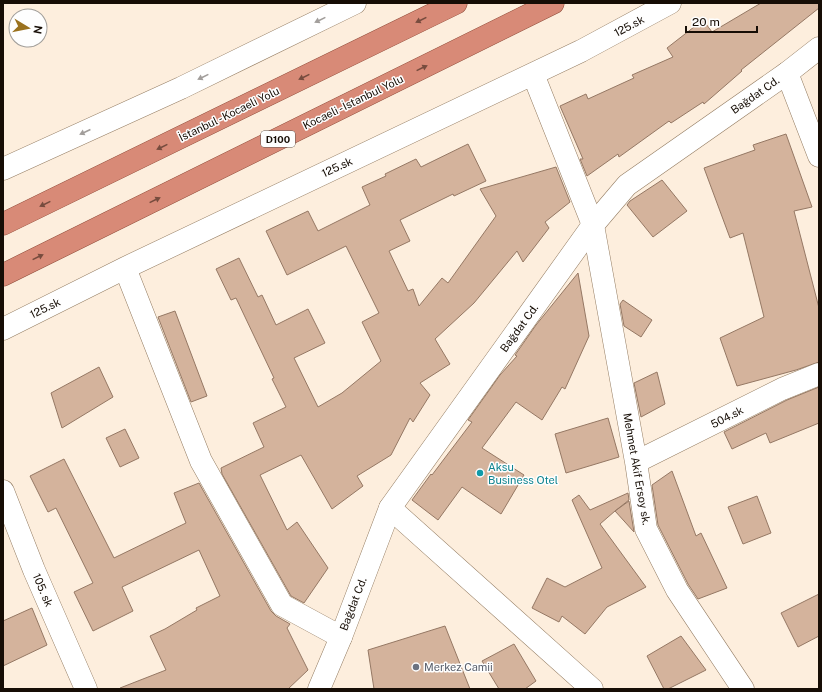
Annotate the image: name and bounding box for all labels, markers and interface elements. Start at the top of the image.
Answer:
north arrow [8,8,48,48]
scale bar [686,8,757,34]
street label: 125.sk [612,13,646,39]
text: 20 m [692,15,720,29]
one-way arrow [314,17,326,23]
one-way arrow [415,17,427,23]
text: N [31,24,45,35]
one-way arrow [416,65,427,71]
street label: Kocaeli - İstanbul Yolu [300,72,405,132]
one-way arrow [198,74,209,80]
one-way arrow [298,74,310,80]
street label: Bağdat Cd. [729,74,781,116]
street label: İstanbul - Kocaeli Yolu [176,84,281,144]
one-way arrow [79,129,91,135]
road number: D100 [261,131,295,147]
one-way arrow [156,144,168,150]
street label: 125.sk [320,155,354,179]
one-way arrow [149,197,160,203]
one-way arrow [40,201,51,207]
one-way arrow [32,254,44,260]
street label: 125.sk [28,296,62,320]
street label: Bağdat Cd. [498,302,540,354]
street label: 504.sk [709,404,745,430]
street label: Mehmet Akif Ersoy sk. [621,412,653,526]
place label: Aksu Business Otel [488,461,558,486]
marker: Aksu Business Otel [475,468,485,478]
street label: 105. sk [31,572,55,608]
street label: Bağdat Cd. [337,576,369,632]
place label: Merkez Camii [424,661,493,673]
marker: Merkez Camii [411,662,421,672]

